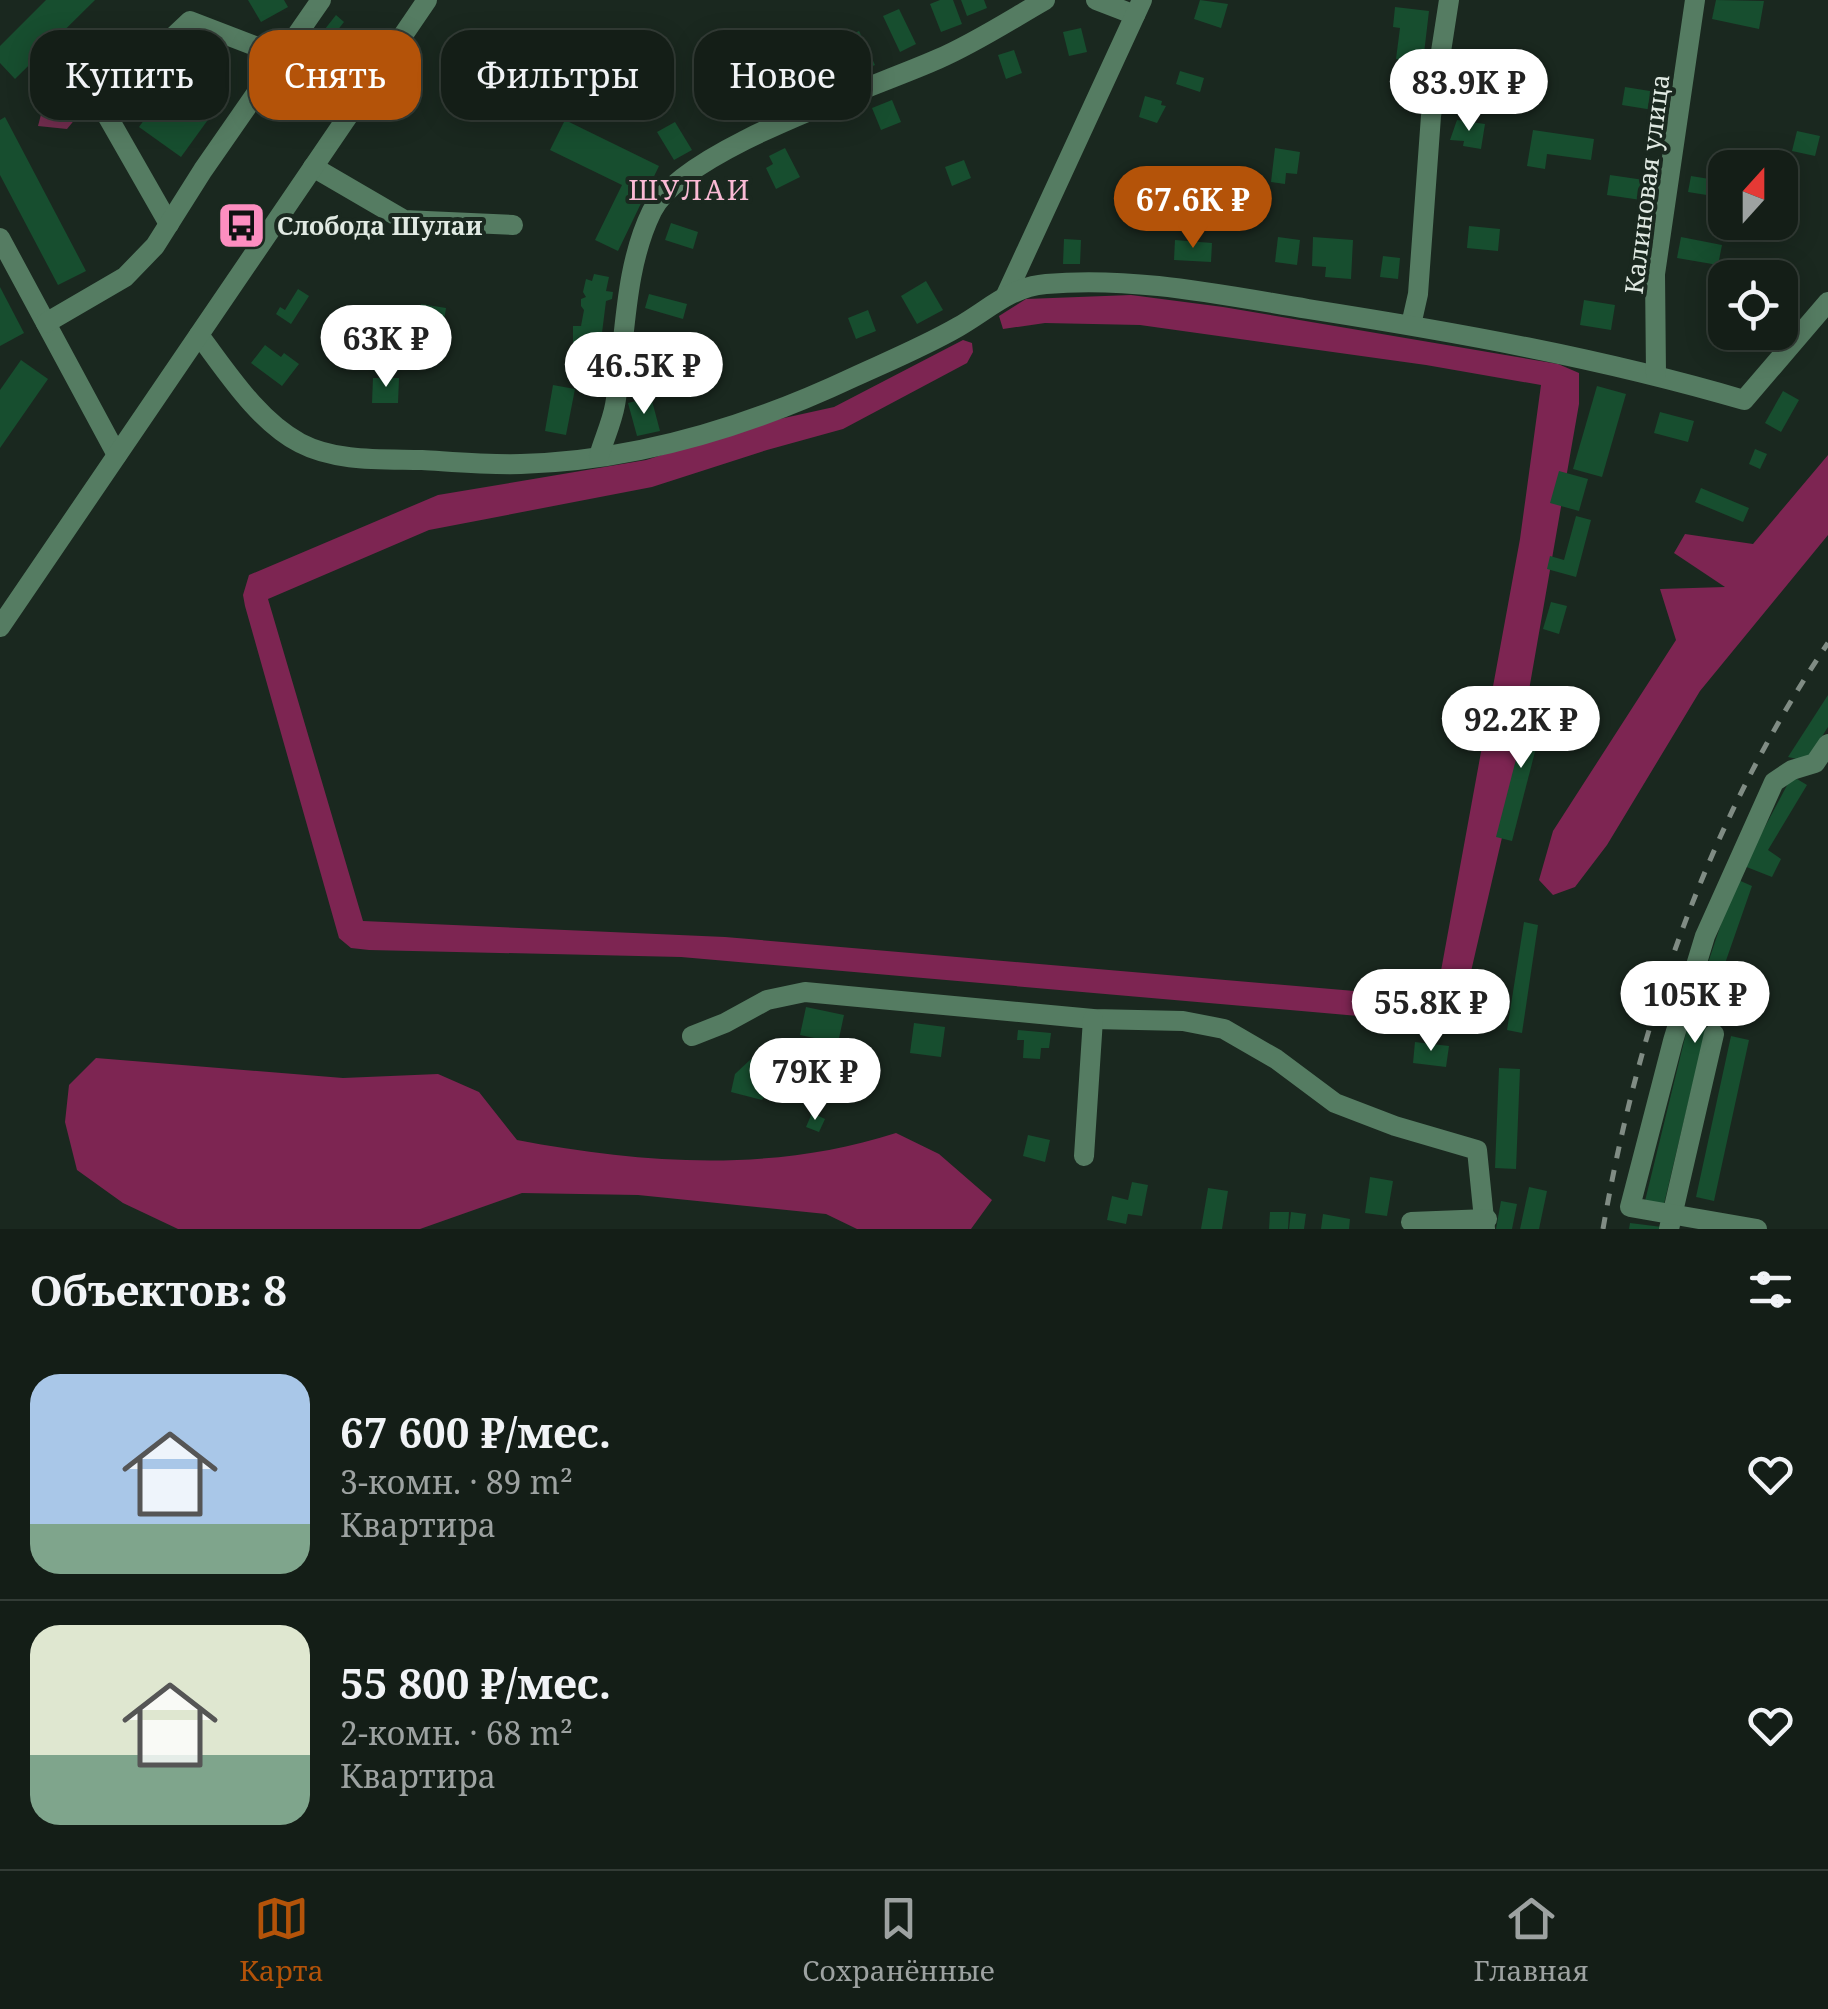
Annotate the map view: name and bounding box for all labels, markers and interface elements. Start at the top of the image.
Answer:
chip: Купить [30,30,229,120]
chip: Снять [249,30,421,120]
chip: Фильтры [441,30,674,120]
chip: Новое [694,30,871,120]
pin: 83.9K ₽ [1377,49,1561,134]
text: 83.9K ₽ [1412,60,1526,103]
street label: Калиновая улица [1616,72,1676,296]
north arrow [1708,150,1798,240]
map controls [1708,150,1798,350]
pin: 67.6K ₽ [1101,166,1285,251]
district label: ШУЛАИ [628,170,752,208]
text: 67.6K ₽ [1136,177,1250,220]
bus stop icon: Слобода Шулаи [216,199,268,251]
place label: Слобода Шулаи [277,208,483,242]
button: locate [1708,260,1798,350]
pin: 63K ₽ [316,305,456,390]
text: 63K ₽ [343,316,429,359]
pin: 46.5K ₽ [552,332,736,417]
text: 46.5K ₽ [587,343,701,386]
pin: 92.2K ₽ [1429,686,1613,771]
text: 92.2K ₽ [1464,697,1578,740]
pin: 105K ₽ [1614,961,1776,1046]
pin: 55.8K ₽ [1339,969,1523,1054]
text: 105K ₽ [1643,972,1747,1015]
text: 55.8K ₽ [1374,980,1488,1023]
pin: 79K ₽ [745,1038,885,1123]
text: 79K ₽ [772,1049,858,1092]
text: Объектов: 8 [30,1261,287,1318]
icon: filters [1743,1262,1798,1317]
text: 67 600 ₽/мес. [340,1403,611,1460]
icon: home [110,1414,230,1534]
icon: heart [1743,1447,1798,1502]
text: 3-комн. · 89 m² [340,1460,573,1503]
text: Квартира [340,1503,496,1546]
text: 55 800 ₽/мес. [340,1654,611,1711]
icon: home [110,1665,230,1785]
icon: heart [1743,1698,1798,1753]
text: 2-комн. · 68 m² [340,1711,573,1754]
text: Квартира [340,1754,496,1797]
tab: Карта [239,1891,324,1989]
tab: Сохранённые [802,1891,995,1989]
tab: Главная [1474,1891,1589,1989]

